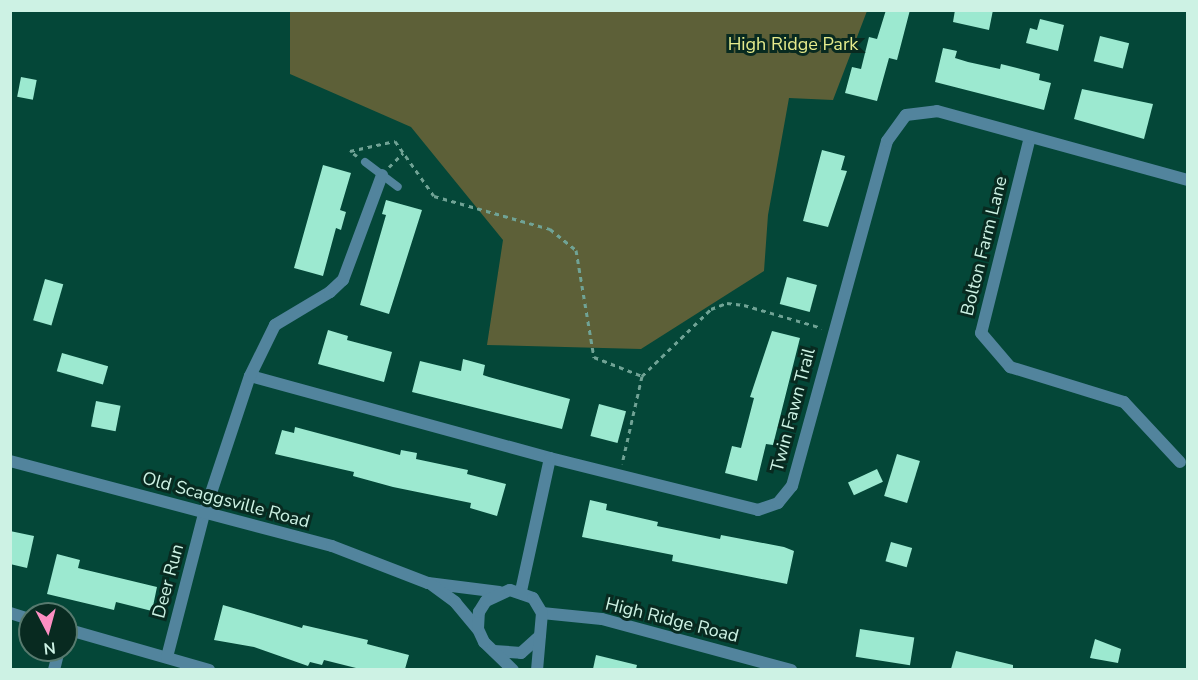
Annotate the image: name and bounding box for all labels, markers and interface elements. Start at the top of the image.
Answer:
park label: High Ridge Park [728,33,858,55]
street label: Bolton Farm Lane [956,174,1012,318]
street label: Twin Fawn Trail [766,346,820,474]
street label: Old Scaggsville Road [140,467,312,533]
street label: Deer Run [148,542,188,620]
street label: High Ridge Road [603,593,741,647]
north arrow [18,602,78,662]
text: N [43,636,57,659]

